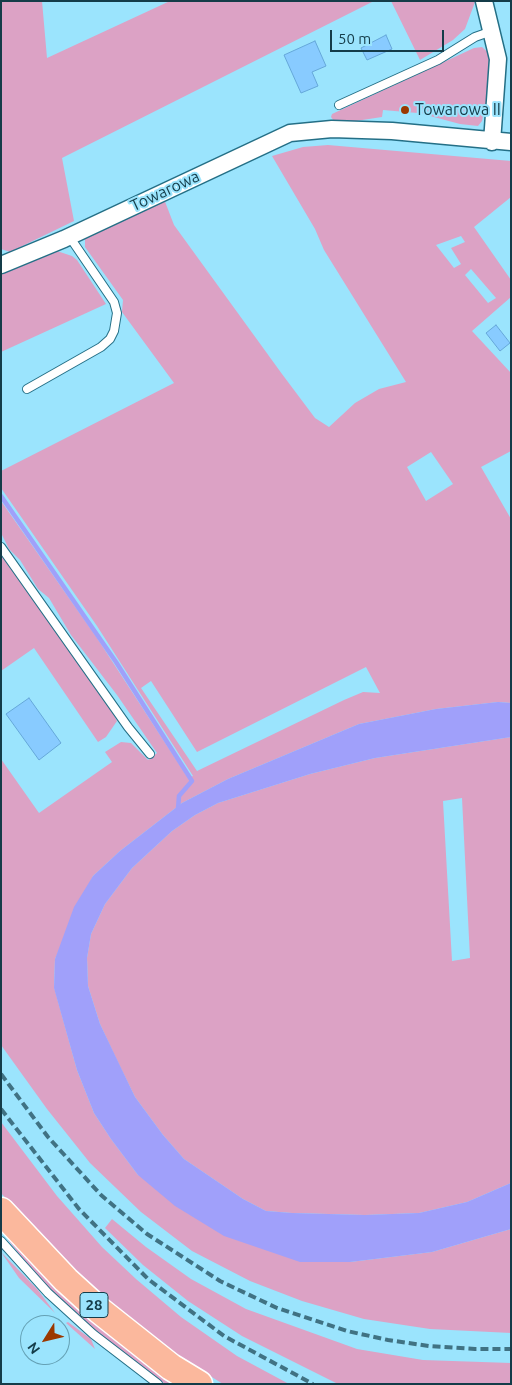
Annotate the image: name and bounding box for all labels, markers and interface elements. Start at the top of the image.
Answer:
scale bar [332,20,446,52]
text: 50 m [338,30,371,47]
place label: Towarowa II [415,100,501,120]
marker: Towarowa II [399,104,411,116]
street label: Towarowa [127,167,203,215]
road number: 28 [80,1292,108,1318]
north arrow [20,1315,70,1365]
text: N [24,1339,43,1357]

